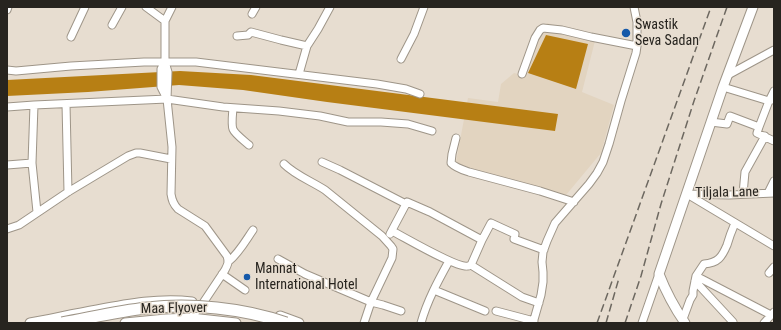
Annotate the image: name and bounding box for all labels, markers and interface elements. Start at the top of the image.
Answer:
place label: Swastik Seva Sadan [635,17,699,50]
marker: Swastik Seva Sadan [620,27,632,39]
street label: Tiljala Lane [695,184,759,202]
place label: Mannat International Hotel [255,261,358,294]
marker: Mannat International Hotel [242,272,252,282]
street label: Maa Flyover [141,300,207,318]

